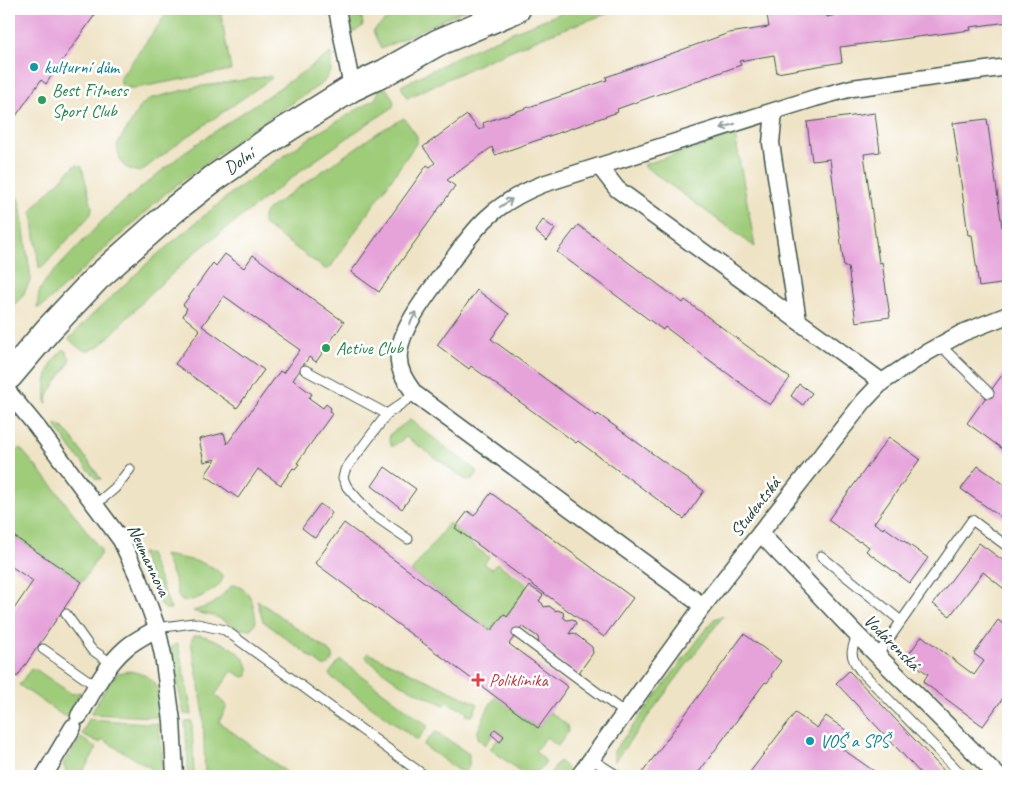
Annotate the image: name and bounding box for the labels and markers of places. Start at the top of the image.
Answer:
place label: kulturní dům [44,56,121,78]
marker: kulturní dům [28,61,40,73]
place label: Best Fitness Sport Club [52,79,129,122]
marker: Best Fitness Sport Club [36,94,48,106]
place label: Active Club [336,337,404,359]
marker: Active Club [320,342,332,354]
place label: Poliklinika [489,669,550,691]
marker: Poliklinika [471,673,485,687]
place label: VOŠ a SPŠ [820,730,893,752]
marker: VOŠ a SPŠ [804,735,816,747]

